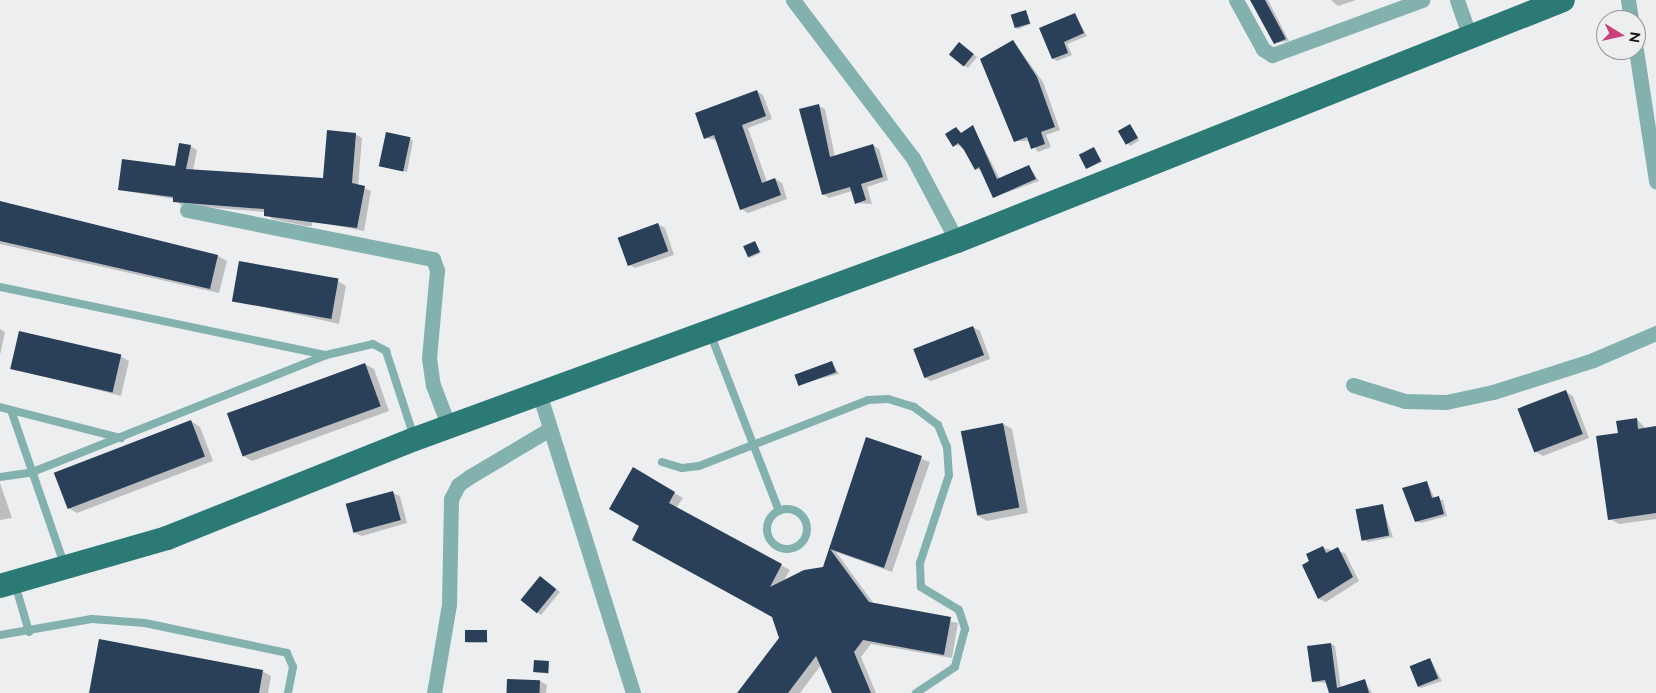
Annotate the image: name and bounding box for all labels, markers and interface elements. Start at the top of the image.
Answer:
north arrow [1596,10,1646,60]
text: N [1626,31,1644,44]

